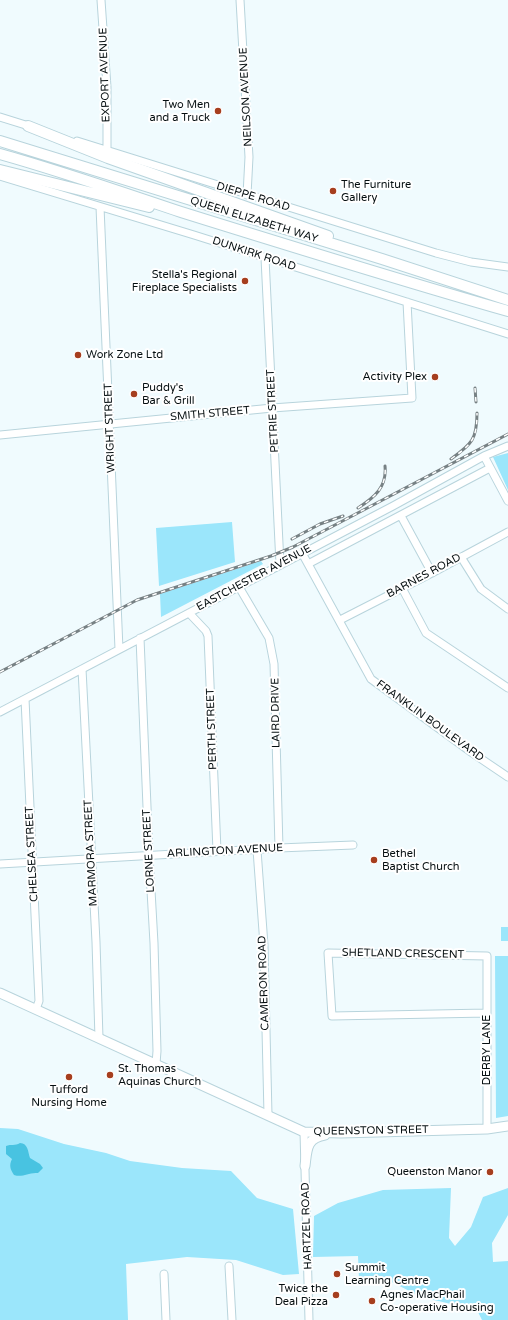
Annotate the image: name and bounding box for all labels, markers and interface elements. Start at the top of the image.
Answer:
street label: EXPORT AVENUE [97,27,113,123]
street label: NEILSON AVENUE [237,47,255,147]
place label: Two Men and a Truck [149,98,210,124]
marker: Two Men and a Truck [213,106,223,116]
place label: The Furniture Gallery [341,178,411,204]
street label: DIEPPE ROAD [215,180,291,214]
marker: The Furniture Gallery [328,186,338,196]
street label: QUEEN ELIZABETH WAY [189,194,319,246]
street label: DUNKIRK ROAD [211,234,297,274]
place label: Stella's Regional Fireplace Specialists [132,268,237,294]
marker: Stella's Regional Fireplace Specialists [240,276,250,286]
place label: Work Zone Ltd [86,348,163,362]
marker: Work Zone Ltd [73,350,83,360]
street label: PETRIE STREET [264,369,282,453]
place label: Activity Plex [362,370,427,384]
marker: Activity Plex [430,372,440,382]
place label: Puddy's Bar & Grill [142,381,195,407]
street label: WRIGHT STREET [102,383,118,473]
marker: Puddy's Bar & Grill [129,389,139,399]
street label: SMITH STREET [170,404,250,424]
street label: EASTCHESTER AVENUE [194,542,314,614]
street label: BARNES ROAD [385,551,463,601]
street label: LAIRD DRIVE [269,678,283,748]
street label: FRANKLIN BOULEVARD [374,678,486,764]
street label: PERTH STREET [204,688,220,770]
street label: MARMORA STREET [82,799,100,907]
street label: CHELSEA STREET [23,806,41,902]
street label: LORNE STREET [140,809,158,893]
street label: ARLINGTON AVENUE [167,841,283,861]
place label: Bethel Baptist Church [382,847,460,873]
marker: Bethel Baptist Church [369,855,379,865]
street label: CAMERON ROAD [256,935,272,1031]
street label: SHETLAND CRESCENT [342,946,464,962]
street label: DERBY LANE [480,1015,494,1085]
place label: St. Thomas Aquinas Church [118,1062,201,1088]
marker: St. Thomas Aquinas Church [105,1070,115,1080]
marker: Tufford Nursing Home [64,1072,74,1082]
place label: Tufford Nursing Home [31,1083,107,1109]
street label: QUEENSTON STREET [313,1123,429,1139]
place label: Queenston Manor [387,1165,482,1179]
marker: Queenston Manor [485,1167,495,1177]
street label: HARTZEL ROAD [299,1182,315,1270]
place label: Summit Learning Centre [345,1261,429,1287]
marker: Summit Learning Centre [332,1269,342,1279]
place label: Twice the Deal Pizza [275,1282,328,1308]
place label: Agnes MacPhail Co-operative Housing [380,1288,494,1314]
marker: Twice the Deal Pizza [331,1290,341,1300]
marker: Agnes MacPhail Co-operative Housing [367,1296,377,1306]

